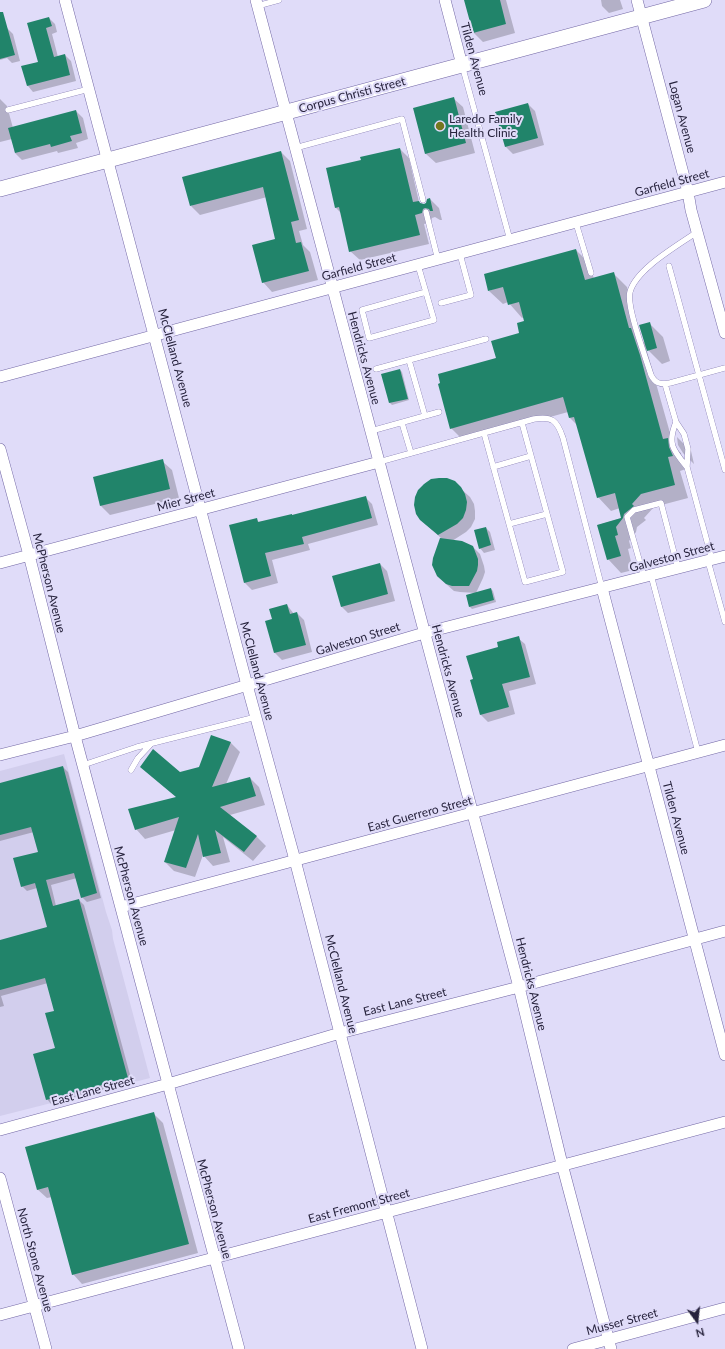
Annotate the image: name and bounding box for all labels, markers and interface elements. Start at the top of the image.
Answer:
street label: Tilden Avenue [457,21,491,97]
street label: Corpus Christi Street [297,74,407,116]
street label: Logan Avenue [665,79,699,155]
place label: Laredo Family Health Clinic [449,112,522,140]
marker: Laredo Family Health Clinic [434,120,446,132]
street label: Garfield Street [633,166,711,200]
street label: Garfield Street [320,250,398,284]
street label: McClelland Avenue [155,307,195,409]
street label: Hendricks Avenue [345,310,383,406]
street label: Mier Street [155,485,217,515]
street label: McPherson Avenue [30,531,68,635]
street label: Galveston Street [628,539,716,575]
street label: Galveston Street [314,619,402,659]
street label: McClelland Avenue [237,620,277,722]
street label: Hendricks Avenue [429,623,467,719]
street label: Tilden Avenue [659,780,693,856]
street label: East Guerrero Street [366,793,474,835]
street label: McPherson Avenue [111,845,151,947]
street label: McClelland Avenue [322,933,360,1035]
street label: Hendricks Avenue [512,936,550,1032]
street label: East Lane Street [362,985,448,1019]
street label: East Lane Street [50,1073,136,1109]
street label: McPherson Avenue [194,1158,234,1260]
street label: East Fremont Street [307,1186,411,1226]
street label: North Stone Avenue [14,1206,56,1314]
north arrow [677,1301,717,1341]
street label: Musser Street [585,1306,659,1338]
text: N [694,1326,706,1340]

